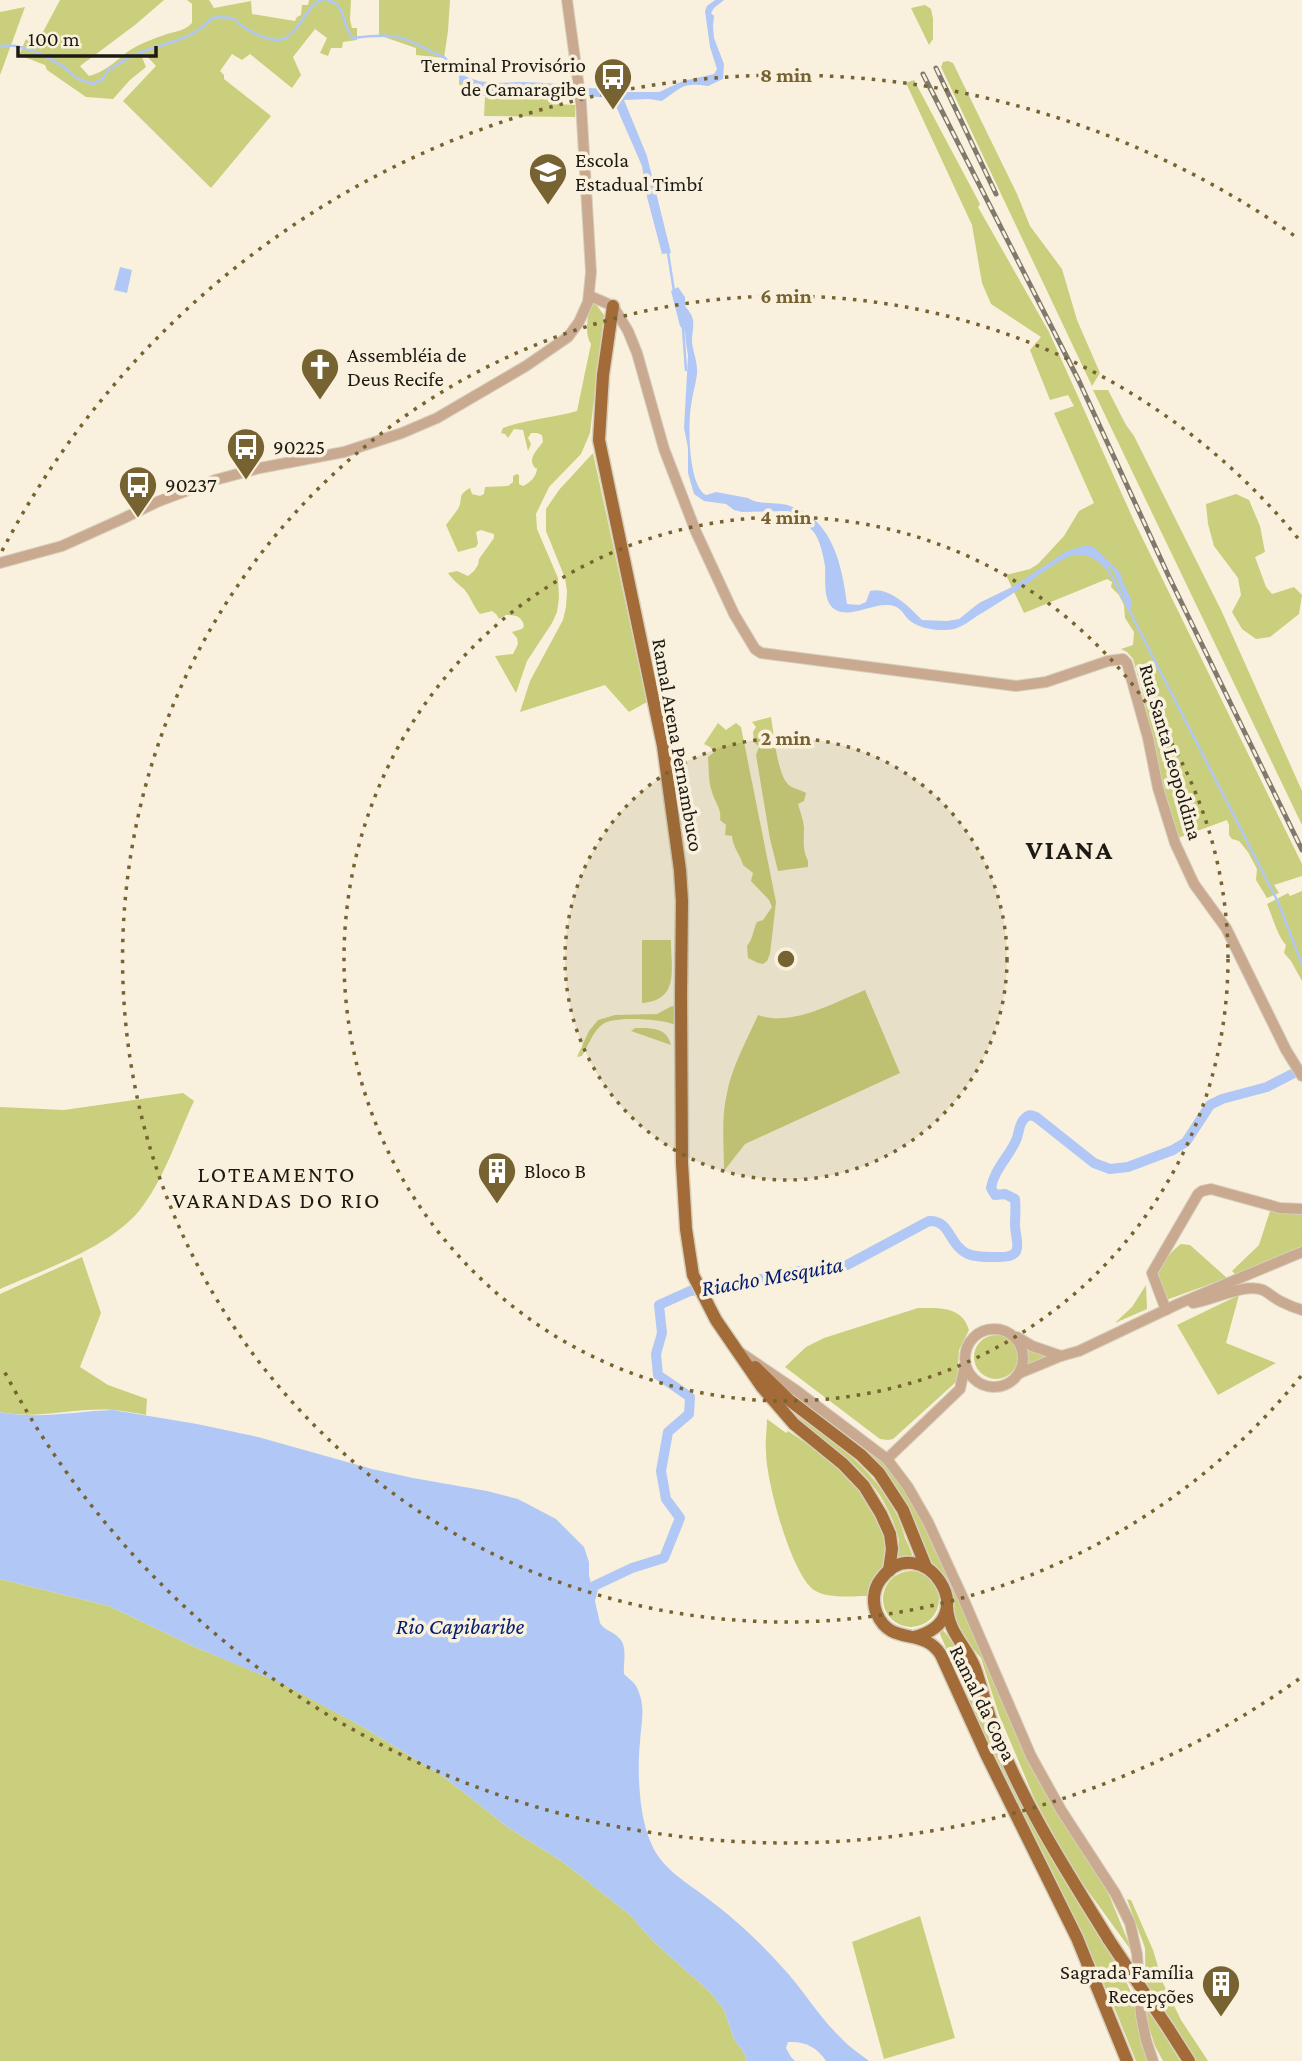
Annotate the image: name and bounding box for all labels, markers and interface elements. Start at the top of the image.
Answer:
scale bar [18,14,156,58]
text: 100 m [28,27,80,51]
place label: Terminal Provisório de Camaragibe [421,53,586,101]
bus stop icon: Terminal Provisório de Camaragibe [592,56,634,111]
text: 8 min [760,63,812,87]
place label: Escola Estadual Timbí [575,148,704,196]
school or university icon: Escola Estadual Timbí [527,151,569,206]
text: 6 min [760,284,812,308]
place label: Assembléia de Deus Recife [347,343,467,391]
church icon: Assembléia de Deus Recife [299,346,341,401]
bus stop icon: 90225 [225,426,267,481]
place label: 90225 [273,435,325,459]
bus stop icon: 90237 [117,464,159,519]
place label: 90237 [165,473,217,497]
text: 4 min [760,505,812,529]
street label: Ramal Arena Pernambuco [647,637,709,853]
street label: Rua Santa Leopoldina [1134,661,1208,843]
text: 2 min [761,726,811,750]
district label: VIANA [1025,834,1114,865]
centre of rings [774,947,798,971]
building icon: Bloco B [476,1150,518,1205]
place label: Bloco B [524,1159,586,1183]
district label: LOTEAMENTO VARANDAS DO RIO [173,1161,382,1213]
water label: Riacho Mesquita [699,1251,845,1301]
water label: Rio Capibaribe [396,1613,525,1639]
street label: Ramal da Copa [945,1641,1021,1765]
place label: Sagrada Família Recepções [1060,1960,1194,2008]
building icon: Sagrada Família Recepções [1200,1963,1242,2018]

